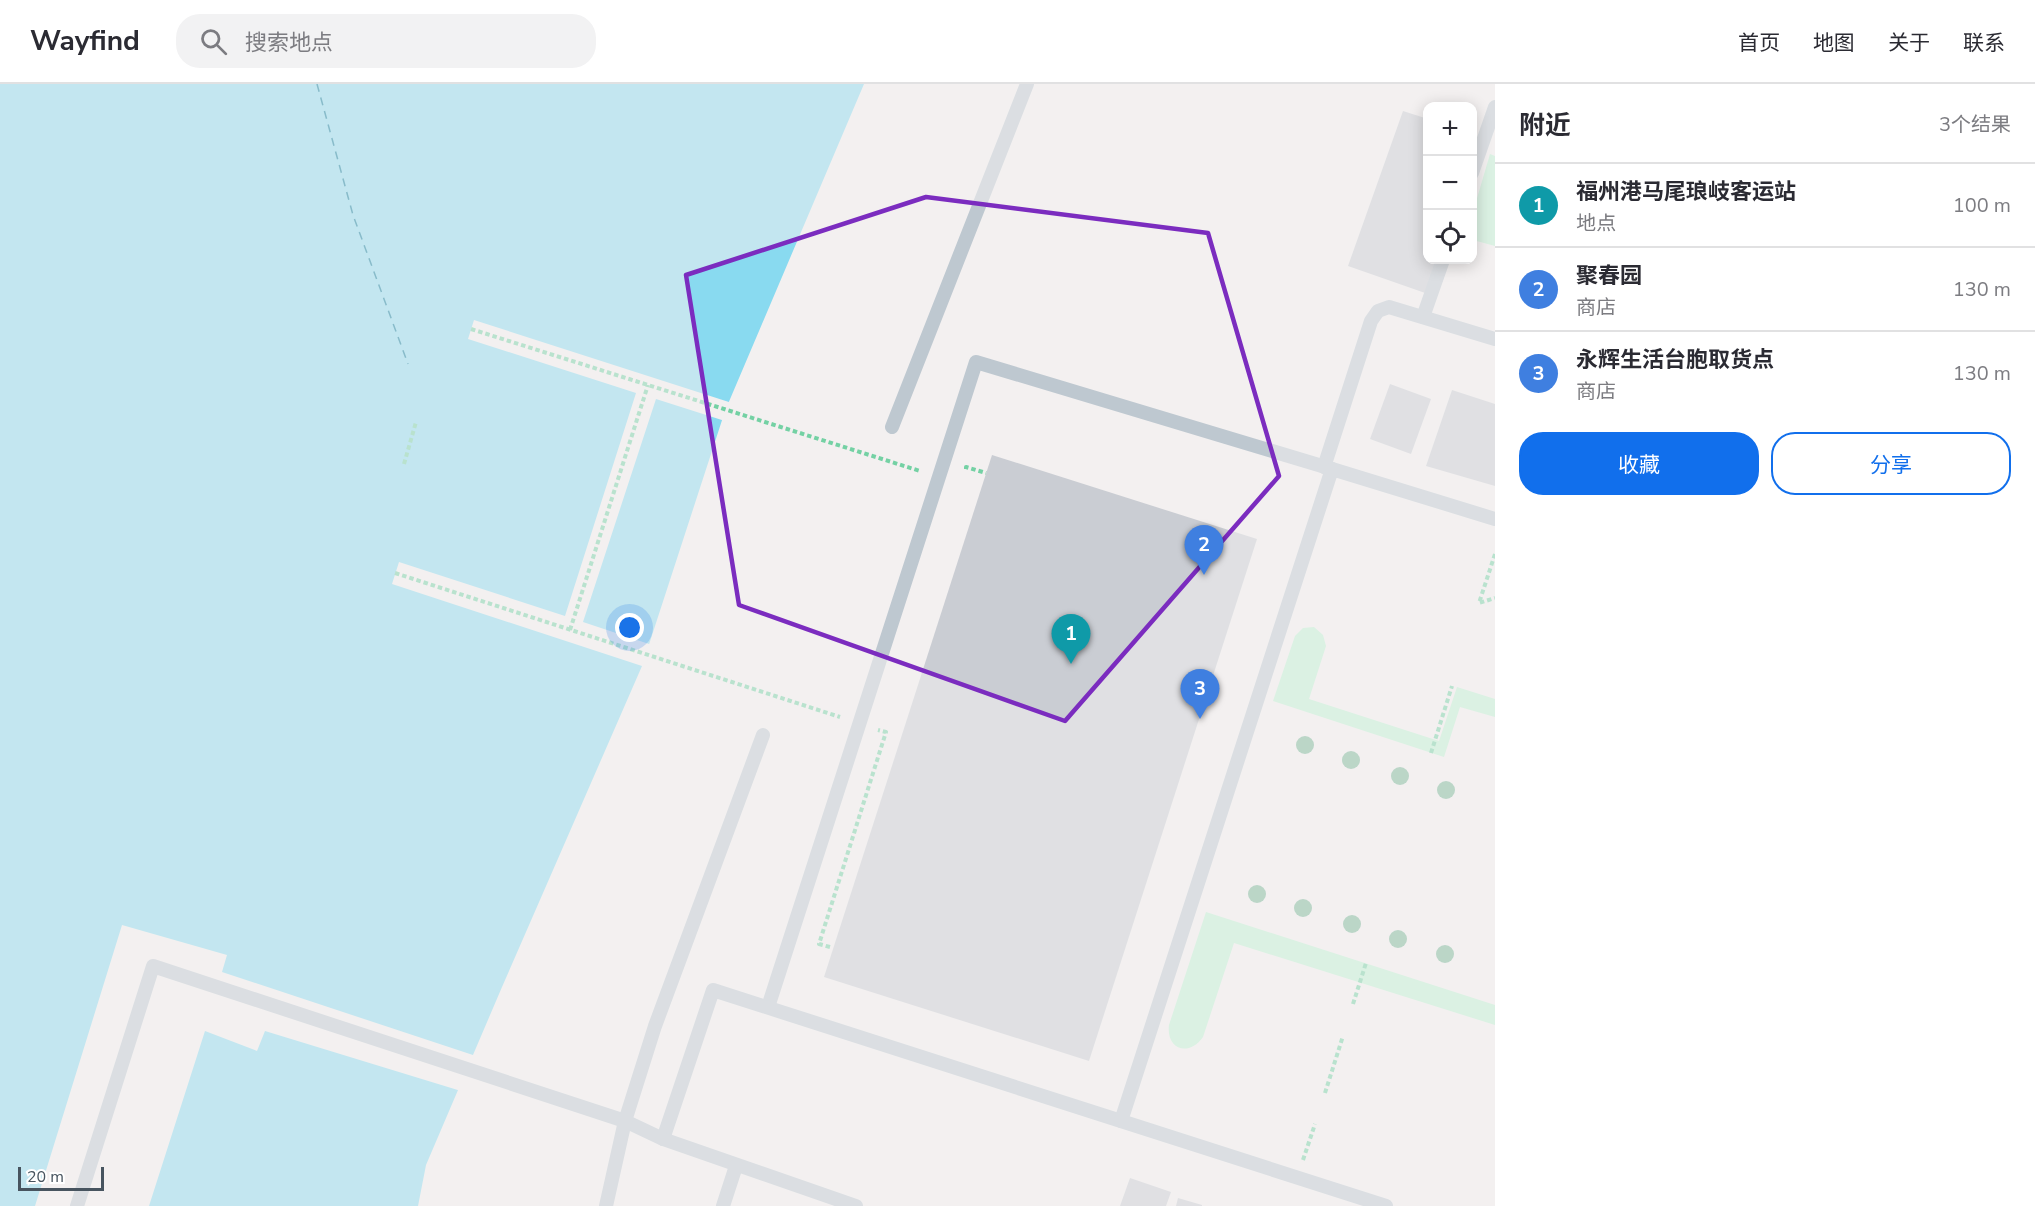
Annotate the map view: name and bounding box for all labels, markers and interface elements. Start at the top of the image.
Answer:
search box [176,14,596,68]
text: Wayfind [30,22,140,60]
icon: search [197,25,230,58]
text: 搜索地点 [245,28,333,58]
text: 首页 [1738,29,1780,57]
text: 地图 [1813,29,1855,57]
text: 关于 [1888,29,1930,57]
text: 联系 [1963,29,2005,57]
map controls [1423,102,1477,264]
button: + [1423,102,1477,156]
text: 附近 [1519,108,1571,143]
text: 3个结果 [1939,111,2011,138]
button: − [1423,156,1477,210]
text: 福州港马尾琅岐客运站 [1576,177,1796,207]
text: 1 [1533,192,1545,219]
text: 100 m [1953,192,2011,219]
button: locate [1423,210,1477,264]
text: 地点 [1576,210,1616,237]
text: 聚春园 [1576,261,1642,291]
text: 2 [1533,276,1545,303]
text: 130 m [1953,276,2011,303]
text: 商店 [1576,294,1616,321]
text: 永辉生活台胞取货点 [1576,345,1774,375]
text: 3 [1533,360,1545,387]
text: 130 m [1953,360,2011,387]
text: 商店 [1576,378,1616,405]
button: 收藏 [1519,432,1759,495]
button: 分享 [1771,432,2011,495]
pin: 2 [1184,526,1224,575]
your location [615,613,644,642]
pin: 1 [1052,614,1090,664]
pin: 3 [1180,670,1220,719]
scale bar [18,1164,104,1192]
text: 20 m [27,1166,64,1188]

